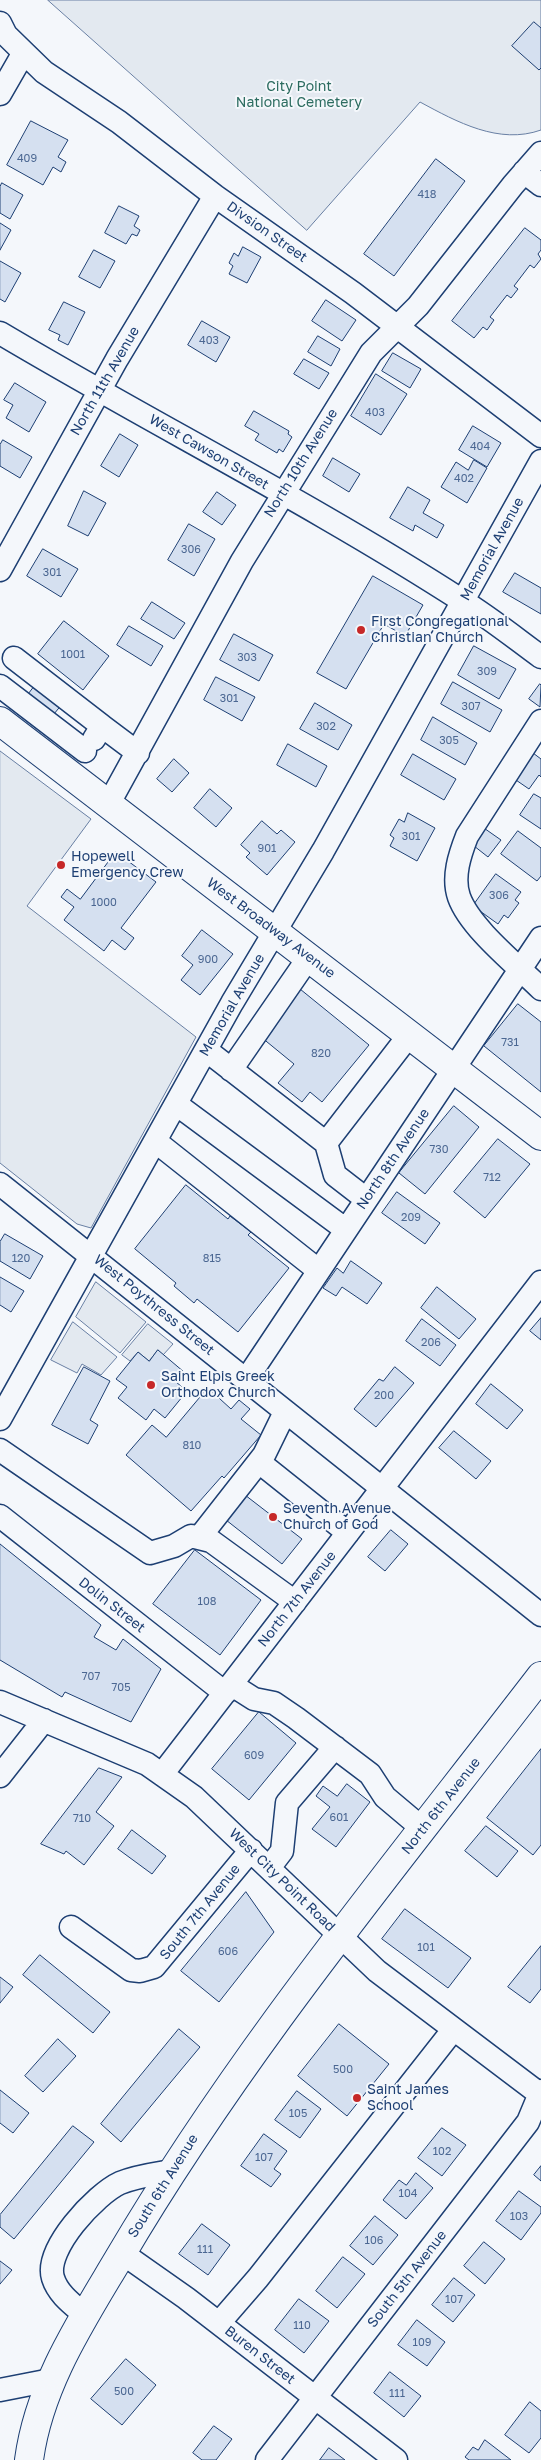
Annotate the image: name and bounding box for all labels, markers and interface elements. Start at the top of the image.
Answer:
park label: City Point National Cemetery [236,79,362,111]
house number: 409 [17,152,37,166]
house number: 418 [418,188,436,202]
street label: Divsion Street [223,198,311,266]
street label: North 11th Avenue [67,323,143,439]
house number: 403 [199,334,219,348]
street label: North 10th Avenue [261,406,341,520]
house number: 403 [365,406,385,420]
street label: West Cawson Street [146,411,272,493]
house number: 404 [470,440,490,454]
house number: 402 [454,472,474,486]
street label: Memorial Avenue [457,494,527,604]
house number: 306 [181,543,201,557]
house number: 301 [43,566,61,580]
place label: First Congregational Christian Church [371,614,509,646]
marker: First Congregational Christian Church [355,624,367,636]
house number: 1001 [61,648,85,662]
house number: 303 [237,651,257,665]
house number: 309 [477,665,497,679]
house number: 301 [220,692,238,706]
house number: 307 [461,700,481,714]
house number: 302 [316,720,336,734]
house number: 305 [439,734,459,748]
house number: 301 [402,830,420,844]
house number: 901 [258,842,276,856]
place label: Hopewell Emergency Crew [71,849,184,882]
marker: Hopewell Emergency Crew [55,859,67,871]
street label: West Broadway Avenue [203,874,339,982]
house number: 306 [489,889,509,903]
house number: 1000 [91,896,117,910]
street label: Memorial Avenue [196,951,268,1059]
house number: 900 [198,953,218,967]
house number: 731 [501,1036,519,1050]
house number: 820 [311,1047,331,1061]
street label: North 8th Avenue [353,1105,433,1213]
house number: 730 [429,1143,449,1157]
house number: 712 [483,1171,501,1185]
house number: 209 [401,1211,421,1225]
street label: West Poythress Street [90,1251,218,1359]
house number: 120 [12,1252,30,1266]
house number: 815 [203,1252,221,1266]
house number: 206 [421,1336,441,1350]
place label: Saint Elpis Greek Orthodox Church [161,1369,276,1401]
marker: Saint Elpis Greek Orthodox Church [145,1379,157,1391]
house number: 200 [374,1389,394,1403]
house number: 810 [183,1439,201,1453]
place label: Seventh Avenue Church of God [283,1501,391,1534]
marker: Seventh Avenue Church of God [267,1511,279,1523]
street label: North 7th Avenue [254,1548,340,1650]
street label: Dolin Street [75,1574,149,1636]
house number: 108 [198,1595,216,1609]
house number: 707 [82,1670,100,1684]
house number: 705 [111,1681,131,1695]
house number: 609 [244,1749,264,1763]
street label: North 6th Avenue [398,1754,484,1858]
house number: 601 [330,1811,348,1825]
house number: 710 [73,1812,91,1826]
street label: West City Point Road [225,1825,339,1935]
street label: South 7th Avenue [156,1861,244,1963]
house number: 101 [417,1941,435,1955]
house number: 606 [218,1945,238,1959]
house number: 500 [333,2063,353,2077]
place label: Saint James School [367,2082,449,2114]
marker: Saint James School [351,2092,363,2104]
house number: 105 [289,2107,307,2121]
street label: South 6th Avenue [124,2131,202,2241]
house number: 102 [433,2145,451,2159]
house number: 107 [255,2151,273,2165]
house number: 104 [399,2187,417,2201]
house number: 103 [510,2210,528,2224]
street label: South 5th Avenue [364,2227,450,2331]
house number: 106 [365,2234,383,2248]
house number: 111 [197,2243,213,2257]
house number: 107 [445,2293,463,2307]
house number: 110 [293,2319,311,2333]
street label: Buren Street [221,2322,299,2388]
house number: 109 [413,2336,431,2350]
house number: 500 [114,2385,134,2399]
house number: 111 [389,2387,405,2401]

